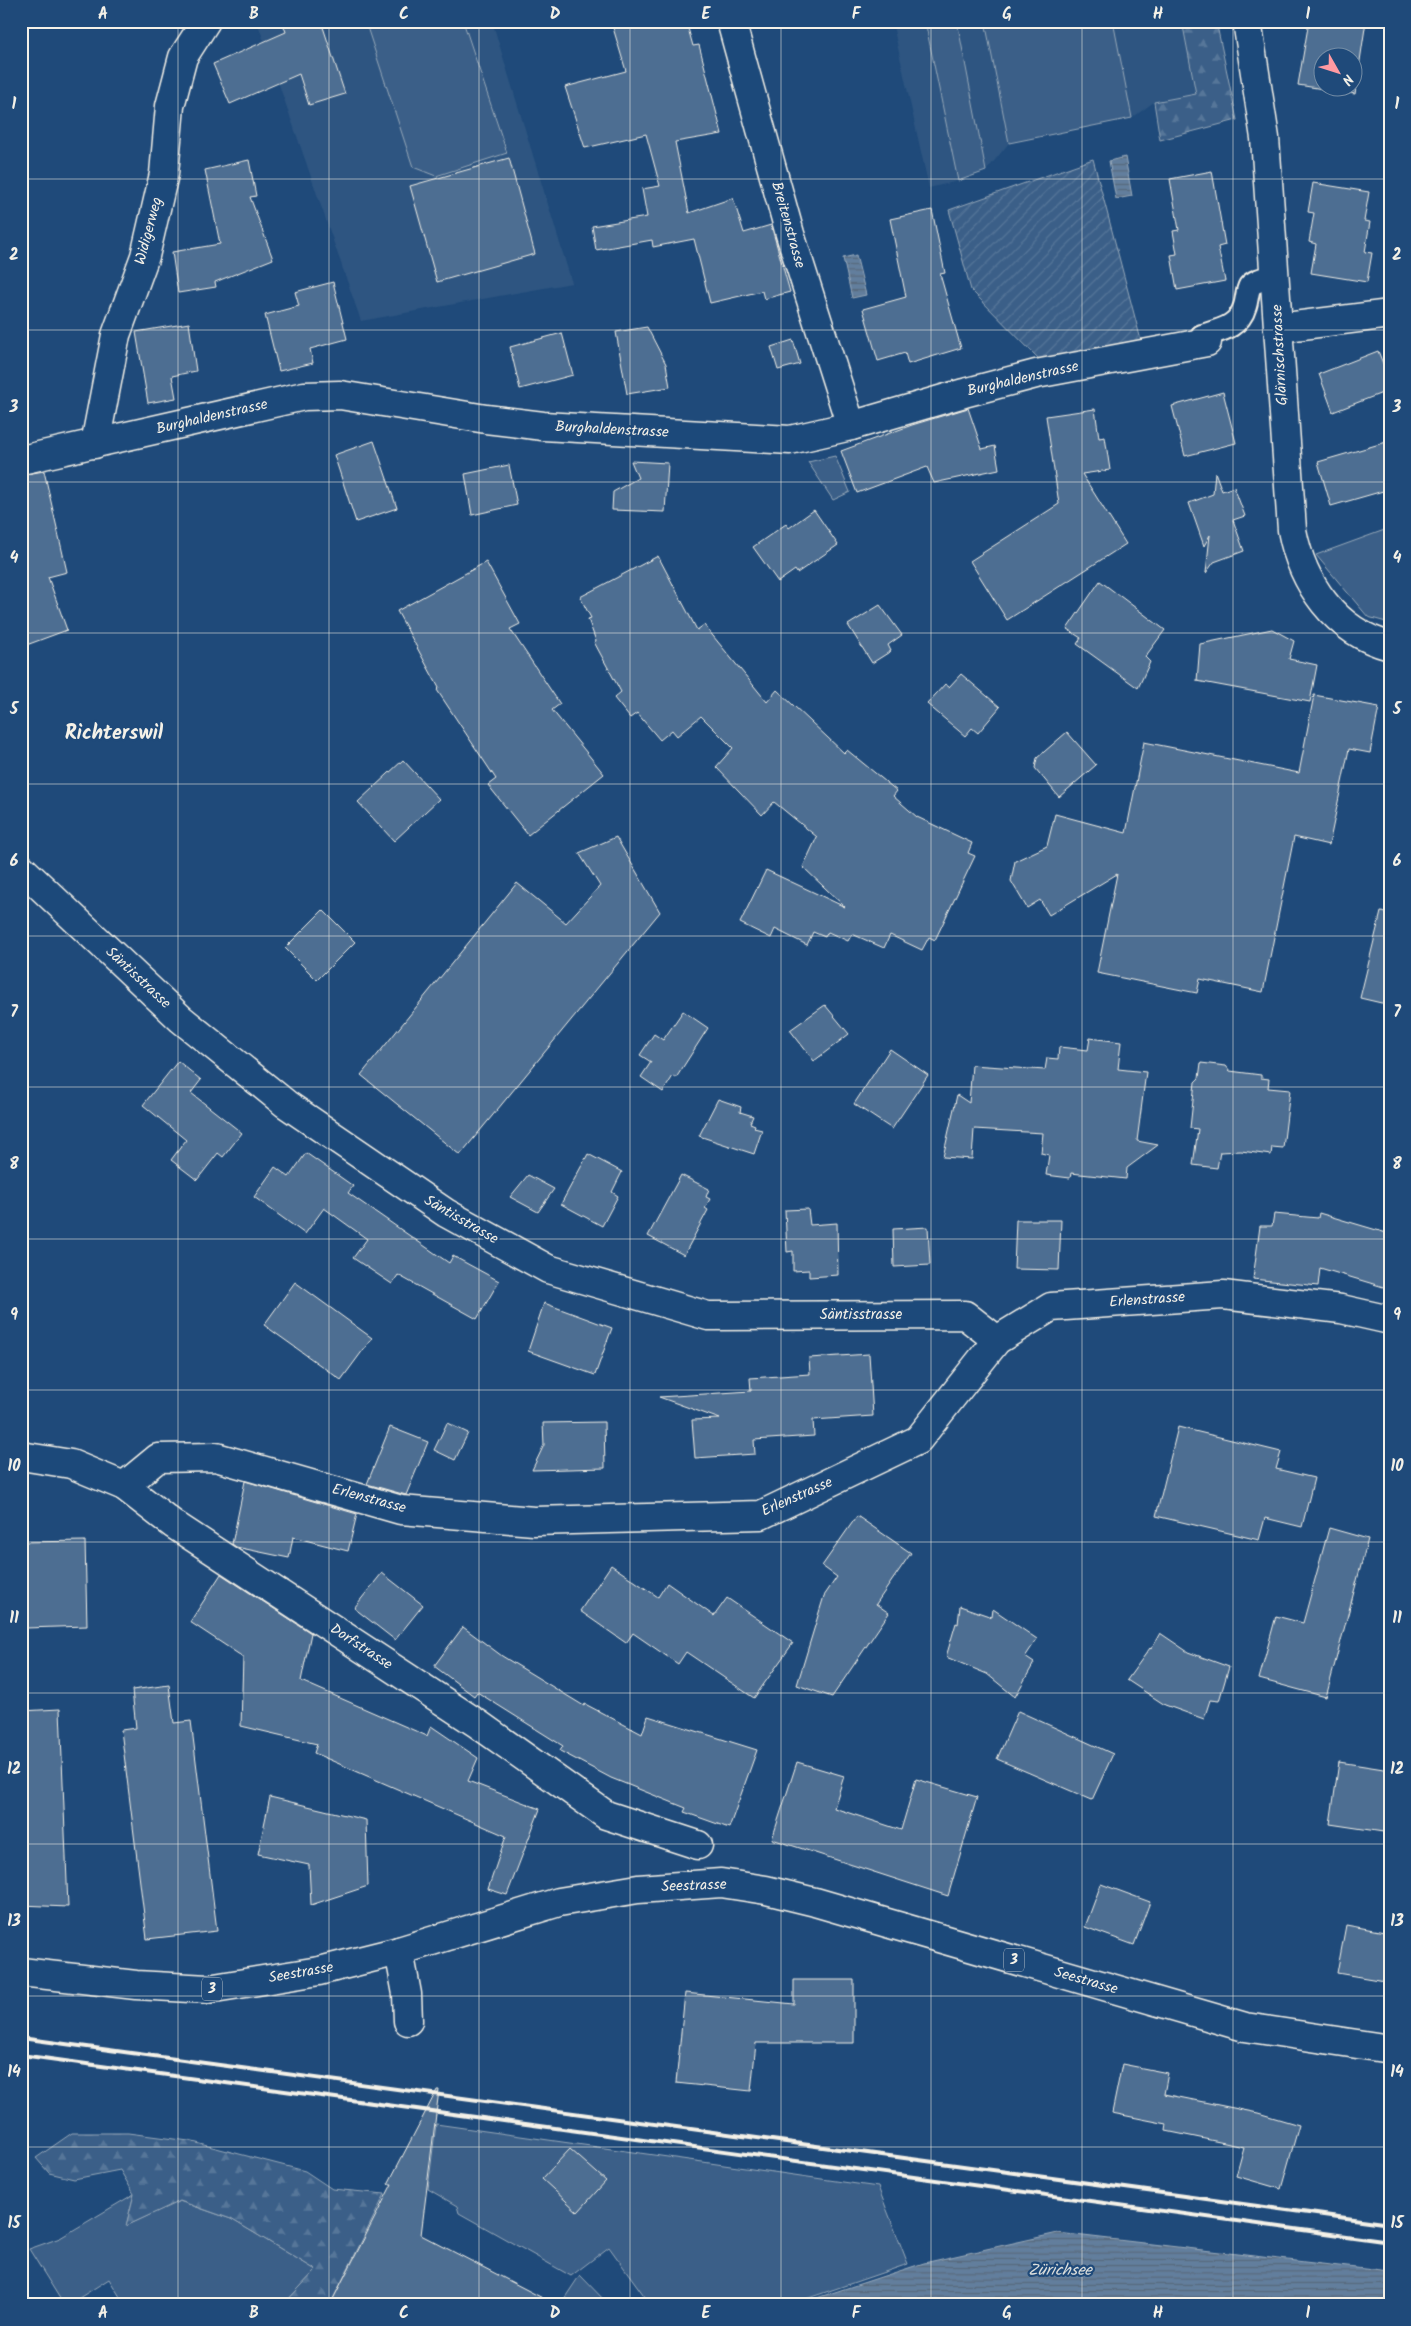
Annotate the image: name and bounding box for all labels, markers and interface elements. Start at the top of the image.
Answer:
text: A [98,2,108,27]
text: B [249,2,259,27]
text: C [399,2,409,27]
text: D [550,2,561,27]
text: E [702,2,712,27]
text: F [852,2,862,27]
text: G [1002,2,1012,27]
text: H [1153,2,1163,27]
text: I [1306,2,1311,27]
north arrow [1314,48,1364,98]
text: N [1336,69,1359,90]
text: 1 [12,92,17,117]
text: 1 [1395,92,1400,117]
street label: Breitenstrasse [764,179,812,271]
street label: Widigerweg [128,194,170,268]
text: 2 [9,243,19,268]
text: 2 [1392,243,1402,268]
street label: Glärnischstrasse [1265,304,1295,406]
street label: Burghaldenstrasse [965,354,1081,403]
street label: Burghaldenstrasse [154,392,270,441]
text: 3 [9,395,19,420]
text: 3 [1392,395,1402,420]
street label: Burghaldenstrasse [555,415,670,445]
text: 4 [10,546,19,571]
text: 4 [1393,546,1402,571]
text: 5 [9,697,20,722]
text: 5 [1392,697,1403,722]
district label: Richterswil [65,718,164,750]
text: 6 [10,849,19,874]
text: 6 [1393,849,1402,874]
street label: Säntisstrasse [100,941,177,1015]
text: 7 [10,1000,18,1025]
text: 7 [1393,1000,1401,1025]
text: 8 [9,1152,19,1177]
text: 8 [1392,1152,1402,1177]
street label: Säntisstrasse [419,1189,503,1251]
street label: Erlenstrasse [1108,1285,1186,1315]
text: 9 [10,1303,18,1328]
street label: Säntisstrasse [820,1303,903,1327]
text: 9 [1393,1303,1401,1328]
text: 10 [7,1454,21,1479]
text: 10 [1390,1454,1404,1479]
street label: Erlenstrasse [757,1471,837,1523]
street label: Erlenstrasse [329,1478,409,1520]
text: 11 [9,1606,19,1631]
text: 11 [1392,1606,1402,1631]
street label: Dorfstrasse [325,1618,397,1676]
text: 12 [7,1757,21,1782]
text: 12 [1390,1757,1404,1782]
street label: Seestrasse [661,1873,727,1899]
text: 13 [7,1909,21,1934]
text: 13 [1390,1909,1404,1934]
road number: 3 [1004,1948,1024,1972]
street label: Seestrasse [267,1955,335,1990]
street label: Seestrasse [1051,1960,1121,2002]
road number: 3 [202,1978,222,2000]
text: 14 [7,2060,21,2085]
text: 14 [1390,2060,1404,2085]
text: 15 [8,2211,22,2236]
text: 15 [1391,2211,1405,2236]
water label: Zürichsee [1028,2258,1094,2283]
text: A [98,2301,108,2326]
text: B [249,2301,259,2326]
text: C [399,2301,409,2326]
text: D [550,2301,561,2326]
text: E [702,2301,712,2326]
text: F [852,2301,862,2326]
text: G [1002,2301,1012,2326]
text: H [1153,2301,1163,2326]
text: I [1306,2301,1311,2326]

